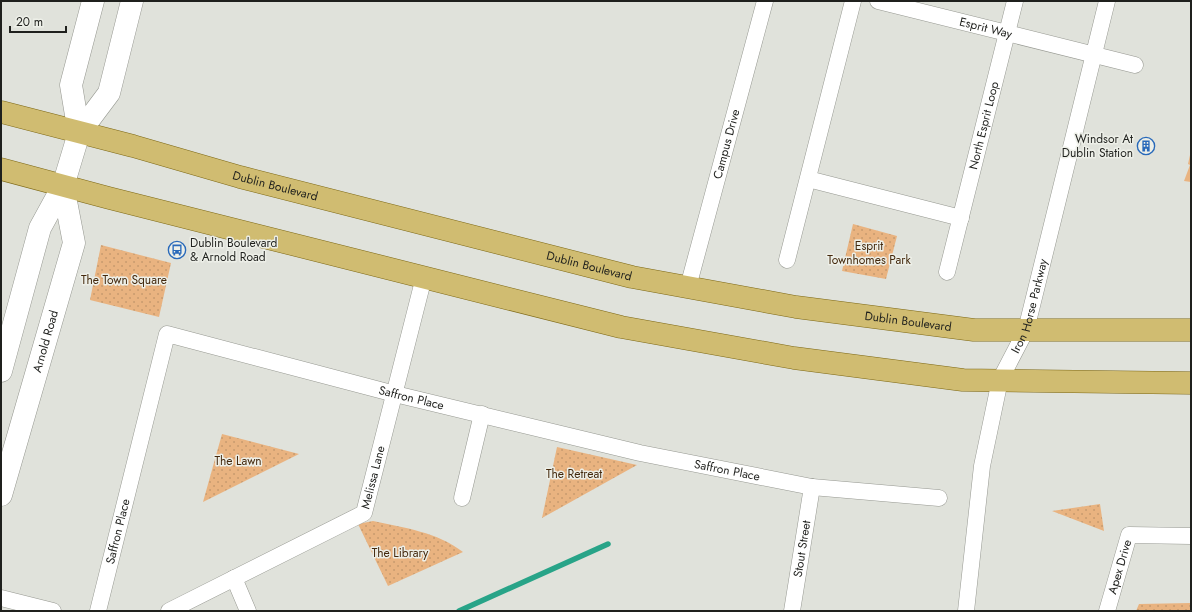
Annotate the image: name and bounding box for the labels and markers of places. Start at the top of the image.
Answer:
place label: Windsor At Dublin Station [1062,130,1133,162]
building icon: Windsor At Dublin Station [1136,136,1156,156]
place label: Dublin Boulevard & Arnold Road [190,234,277,266]
bus stop icon: Dublin Boulevard & Arnold Road [167,240,187,260]

